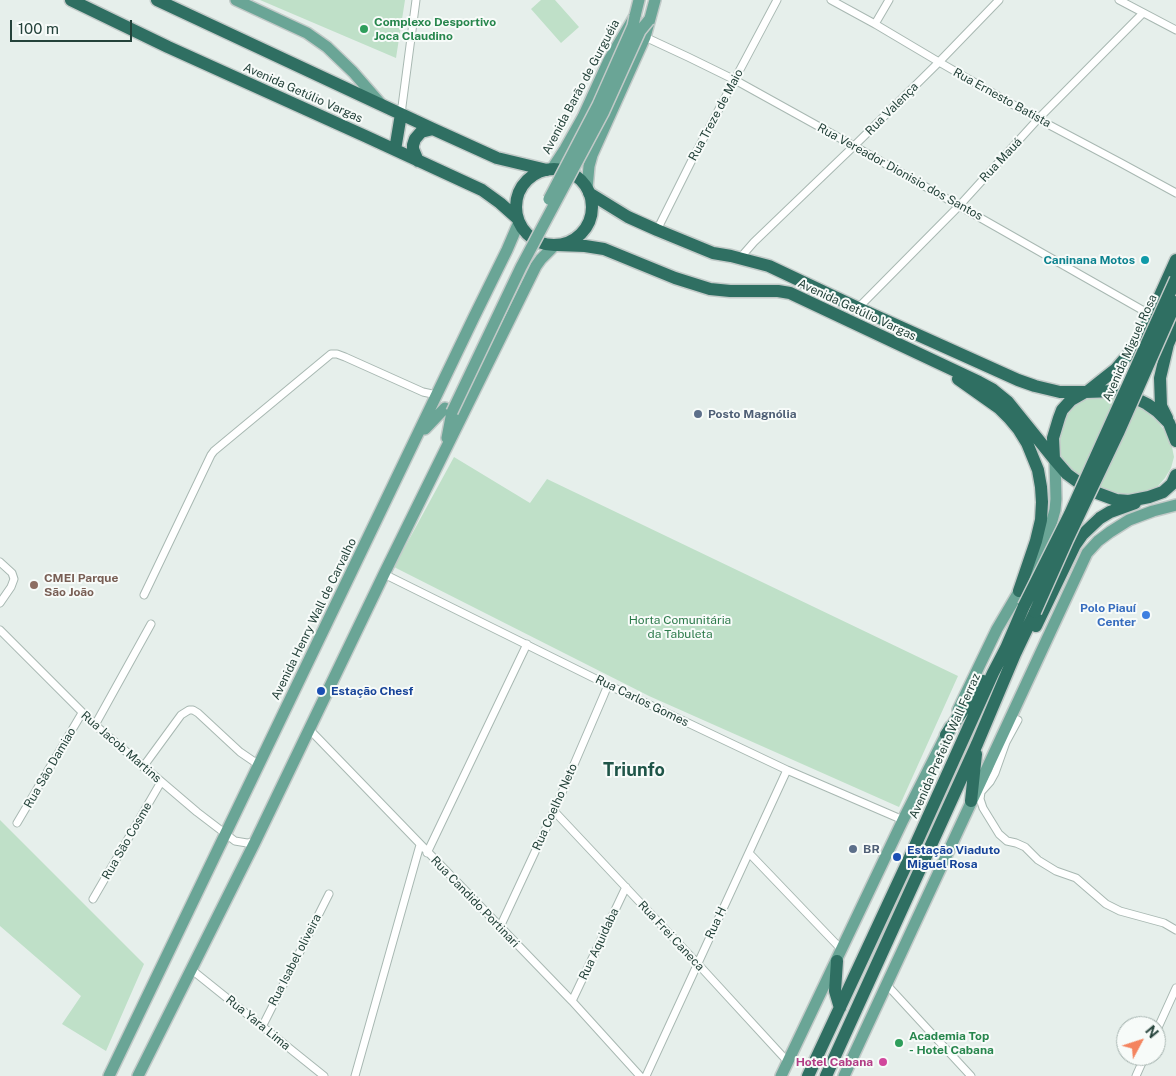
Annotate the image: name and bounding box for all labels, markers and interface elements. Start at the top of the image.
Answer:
scale bar [12,10,135,42]
place label: Complexo Desportivo Joca Claudino [374,15,496,43]
street label: Avenida Barão de Gurguéia [539,17,623,157]
text: 100 m [18,20,59,37]
marker: Complexo Desportivo Joca Claudino [358,23,370,35]
street label: Avenida Getúlio Vargas [241,60,365,126]
street label: Rua Ernesto Batista [951,65,1053,131]
street label: Rua Treze de Maio [686,67,746,163]
street label: Rua Valença [863,80,921,138]
street label: Rua Vereador Dionisio dos Santos [815,120,985,224]
street label: Rua Mauá [977,135,1025,185]
place label: Caninana Motos [1043,253,1135,267]
marker: Caninana Motos [1139,254,1151,266]
street label: Avenida Getúlio Vargas [796,276,918,344]
street label: Avenida Miguel Rosa [1100,292,1160,404]
place label: Posto Magnólia [708,407,796,421]
marker: Posto Magnólia [692,408,704,420]
street label: Avenida Henry Wall de Carvalho [268,536,360,702]
place label: CMEI Parque São João [44,571,118,599]
marker: CMEI Parque São João [28,579,40,591]
place label: Polo Piauí Center [1080,601,1136,629]
marker: Polo Piauí Center [1140,609,1152,621]
park label: Horta Comunitária da Tabuleta [629,613,731,641]
street label: Avenida Prefeito Wall Ferraz [906,671,984,821]
street label: Rua Carlos Gomes [593,672,691,730]
place label: Estação Chesf [331,684,413,698]
marker: Estação Chesf [315,685,327,697]
street label: Rua Jacob Martins [78,708,164,786]
street label: Rua São Damiao [21,725,79,811]
district label: Triunfo [603,759,665,781]
street label: Rua Coelho Neto [529,761,581,853]
street label: Rua São Cosme [99,800,155,882]
place label: BR [863,842,880,856]
marker: BR [847,843,859,855]
place label: Estação Viaduto Miguel Rosa [907,843,1000,871]
marker: Estação Viaduto Miguel Rosa [891,851,903,863]
street label: Rua Candido Portinari [428,853,522,951]
street label: Rua Frei Caneca [635,898,707,974]
street label: Rua H [702,905,730,941]
street label: Rua Aquidaba [576,906,622,982]
street label: Rua Isabel oliveira [266,912,324,1008]
street label: Rua Yara Lima [223,993,293,1053]
north arrow [1116,1016,1166,1066]
text: N [1142,1023,1161,1041]
place label: Academia Top - Hotel Cabana [909,1029,994,1057]
marker: Academia Top - Hotel Cabana [893,1037,905,1049]
place label: Hotel Cabana [796,1055,873,1069]
marker: Hotel Cabana [877,1056,889,1068]

